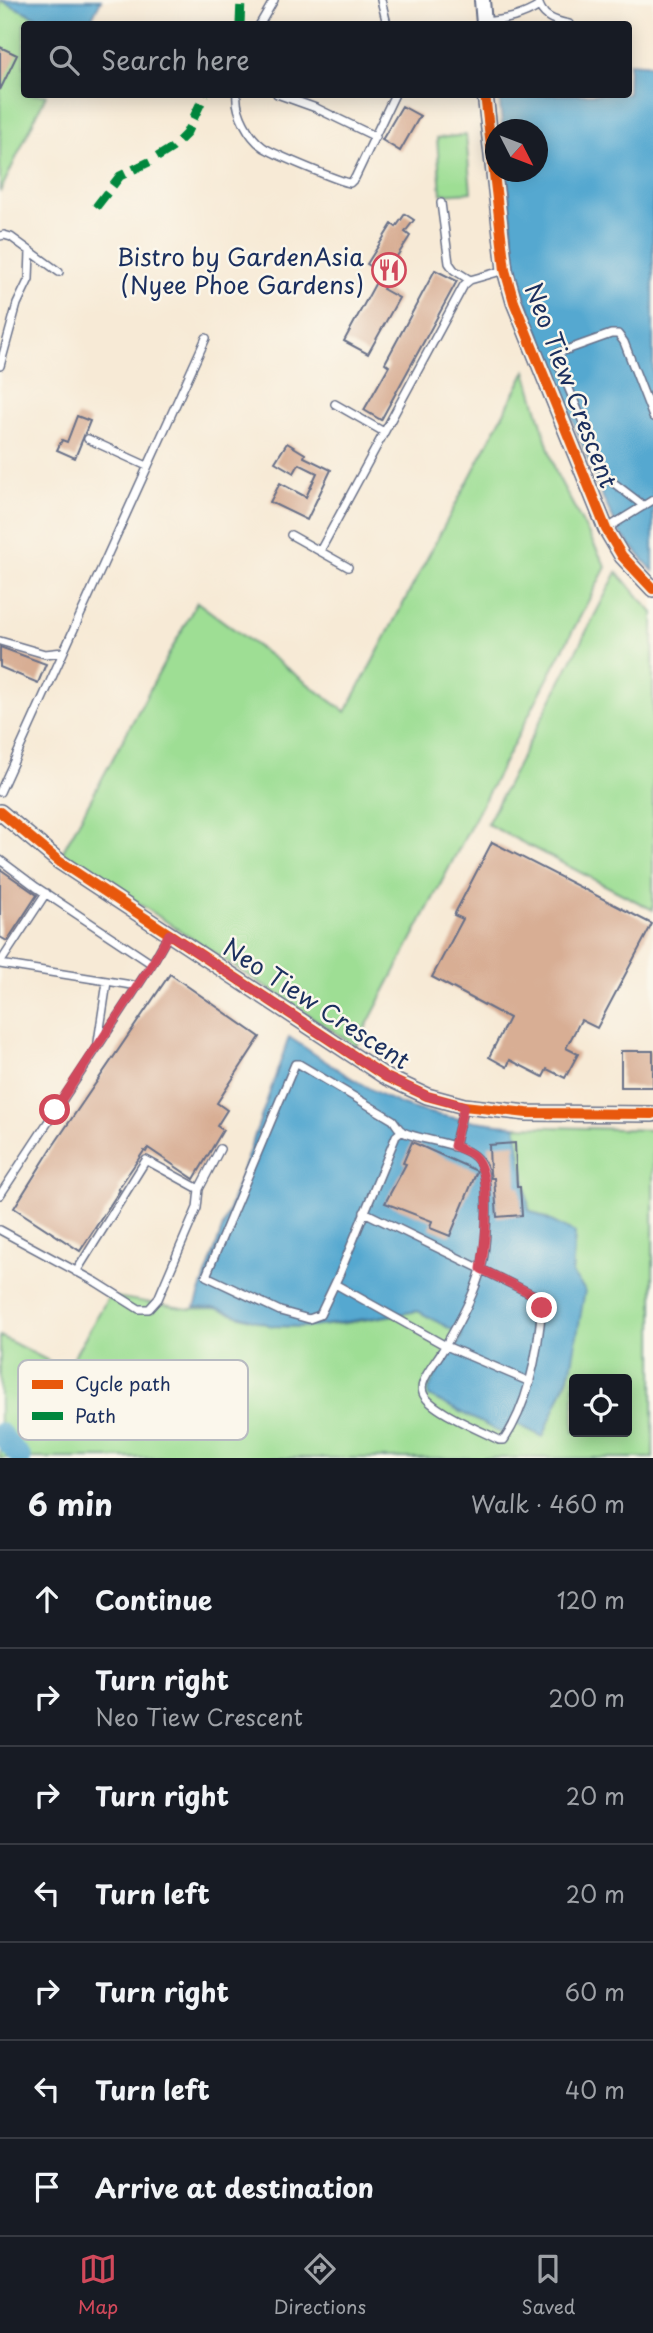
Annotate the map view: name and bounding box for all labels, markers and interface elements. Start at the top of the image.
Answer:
search box [21,21,632,98]
text: Search here [101,40,250,79]
icon: search [45,41,83,79]
north arrow [485,119,548,182]
place label: Bistro by GardenAsia (Nyee Phoe Gardens) [117,238,364,302]
restaurant icon: Bistro by GardenAsia (Nyee Phoe Gardens) [370,251,408,289]
street label: Neo Tiew Crescent [516,277,628,493]
street label: Neo Tiew Crescent [216,929,418,1077]
route start [39,1094,70,1125]
route end [526,1292,557,1323]
legend [18,1360,248,1440]
text: Cycle path [75,1369,171,1397]
map controls [569,1374,632,1437]
button: locate [569,1374,632,1437]
text: Path [75,1401,116,1429]
text: 6 min [28,1481,113,1526]
text: Walk · 460 m [471,1486,625,1521]
icon: ahead [28,1580,66,1618]
text: Continue [95,1580,212,1619]
text: 120 m [557,1582,625,1617]
text: Turn right [95,1660,229,1699]
icon: right [28,1678,66,1716]
text: 200 m [548,1680,625,1715]
text: Neo Tiew Crescent [95,1699,303,1734]
icon: right [28,1776,66,1814]
text: Turn right [95,1776,229,1815]
text: 20 m [566,1778,625,1813]
icon: left [28,1874,66,1912]
text: Turn left [95,1874,210,1913]
text: 20 m [566,1876,625,1911]
icon: right [28,1972,66,2010]
text: Turn right [95,1972,229,2011]
text: 60 m [565,1974,625,2009]
icon: left [28,2070,66,2108]
text: Turn left [95,2070,210,2109]
text: 40 m [565,2072,625,2107]
icon: arrive [28,2168,66,2206]
text: Arrive at destination [95,2168,374,2207]
tab: Map [78,2250,118,2320]
tab: Directions [274,2250,366,2320]
tab: Saved [521,2250,575,2320]

